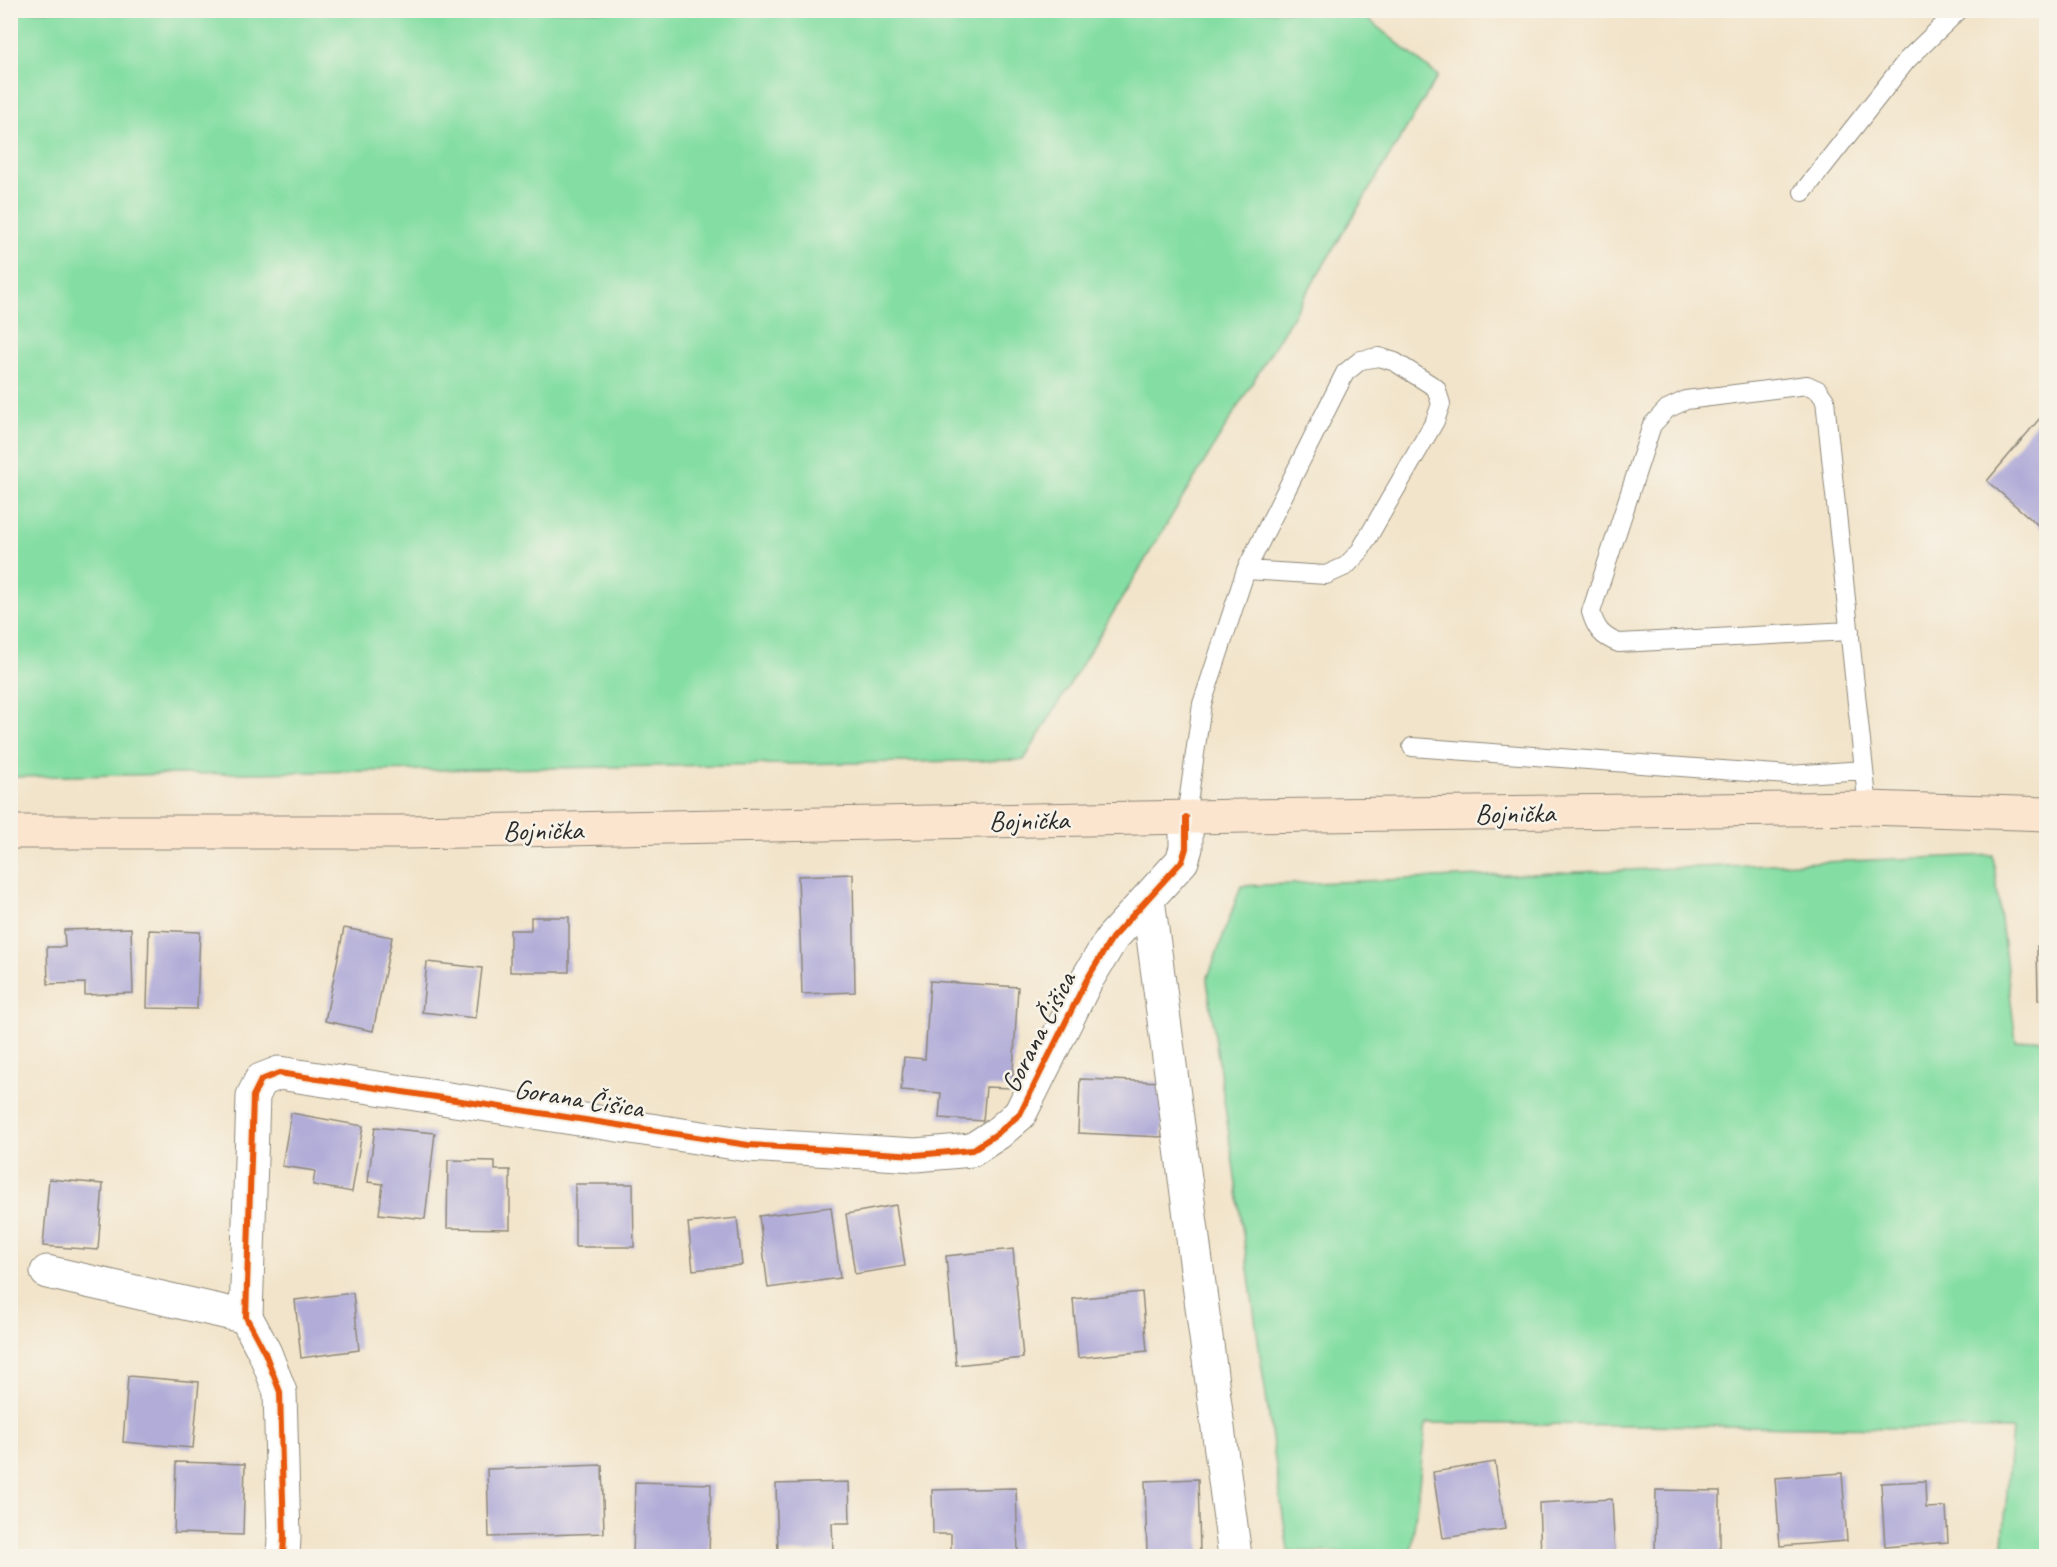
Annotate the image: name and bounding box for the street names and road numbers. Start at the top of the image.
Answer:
street label: Bojnička [1475,795,1557,831]
street label: Bojnička [989,802,1071,838]
street label: Bojnička [503,812,585,848]
street label: Gorana Čišica [993,964,1084,1098]
street label: Gorana Čišica [512,1071,648,1126]

